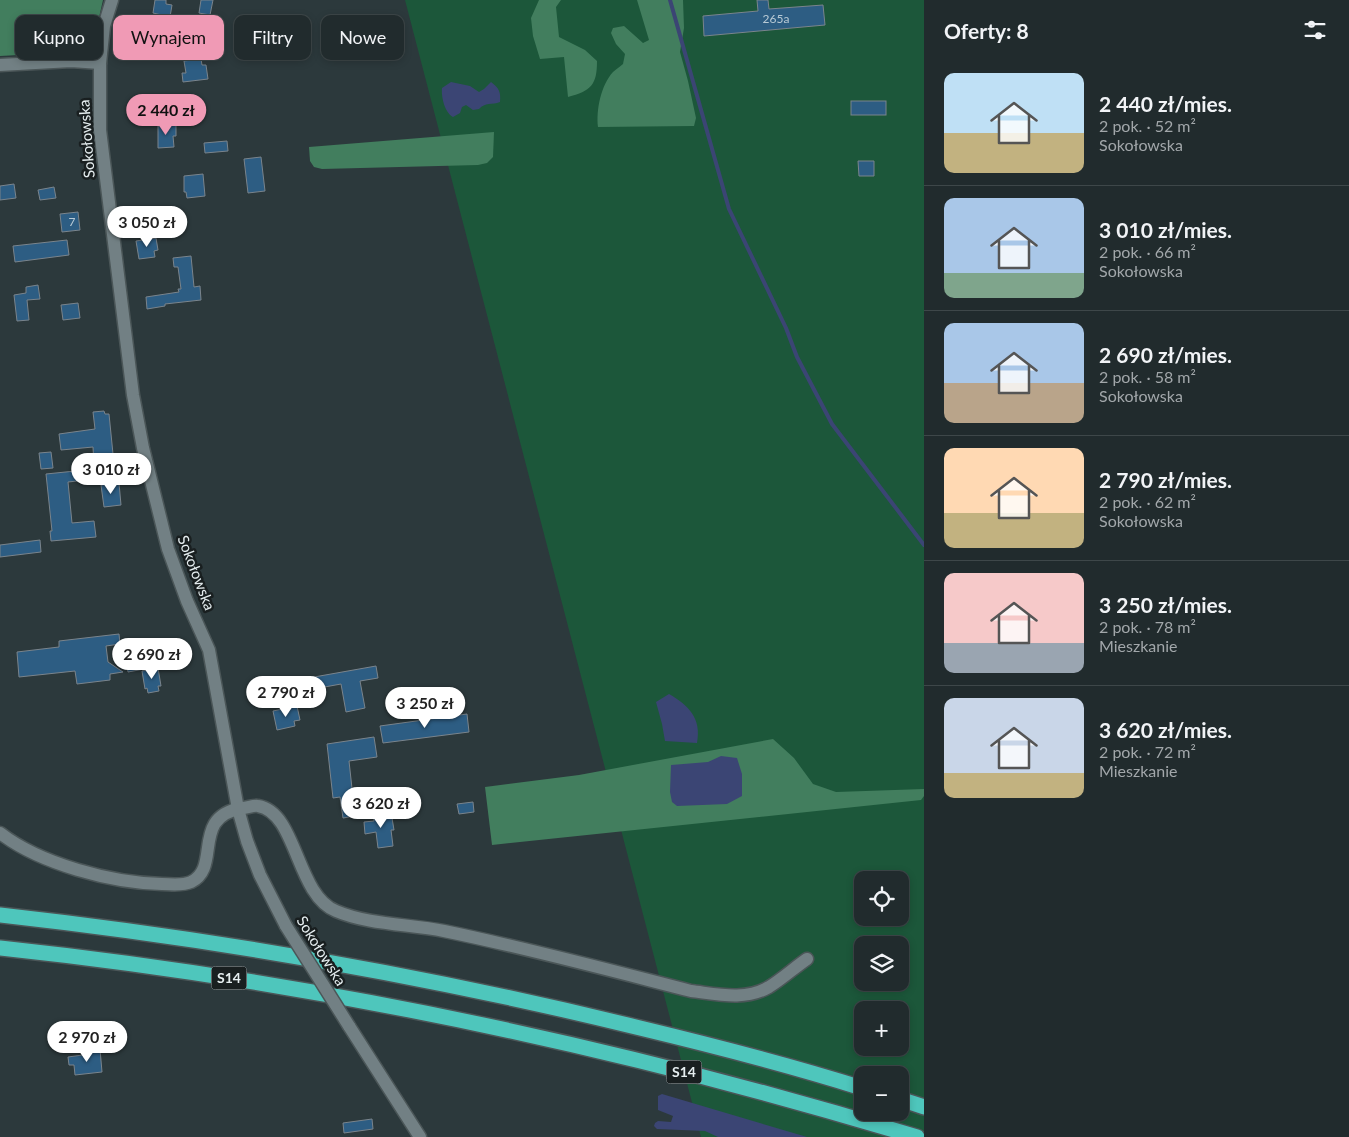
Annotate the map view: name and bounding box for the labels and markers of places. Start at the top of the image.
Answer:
pin: 2 440 zł [114,94,218,136]
pin: 3 050 zł [95,206,199,248]
pin: 3 010 zł [59,452,163,495]
pin: 2 690 zł [100,638,204,680]
pin: 2 790 zł [234,676,338,718]
pin: 3 250 zł [373,686,477,729]
pin: 3 620 zł [329,786,433,829]
pin: 2 970 zł [35,1020,139,1063]

